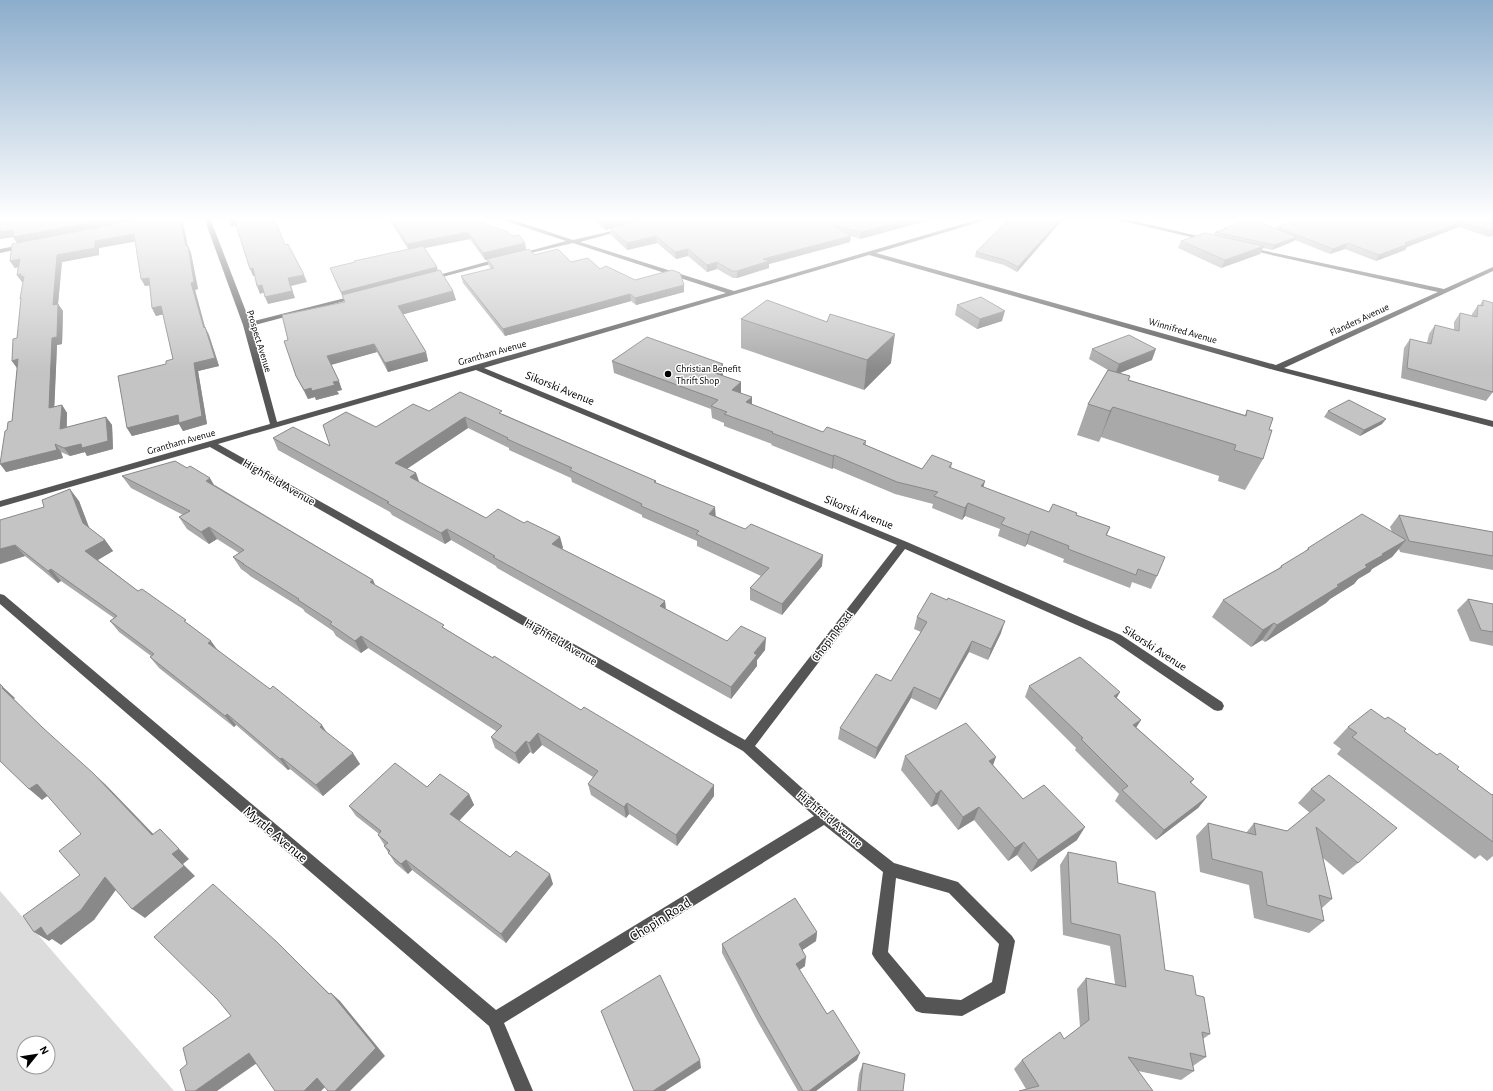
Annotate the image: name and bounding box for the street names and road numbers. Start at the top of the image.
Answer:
street label: Flanders Avenue [1328,302,1391,338]
street label: Prospect Avenue [245,309,273,374]
street label: Winnifred Avenue [1147,316,1219,346]
street label: Grantham Avenue [457,338,528,367]
street label: Sikorski Avenue [524,369,596,407]
street label: Grantham Avenue [146,427,217,456]
street label: Highfield Avenue [241,456,317,508]
street label: Sikorski Avenue [823,493,895,531]
street label: Chopin Road [809,609,855,663]
street label: Highfield Avenue [523,616,599,668]
street label: Sikorski Avenue [1121,623,1189,673]
street label: Highfield Avenue [795,788,865,850]
street label: Myrtle Avenue [241,804,310,865]
street label: Chopin Road [627,896,694,944]

